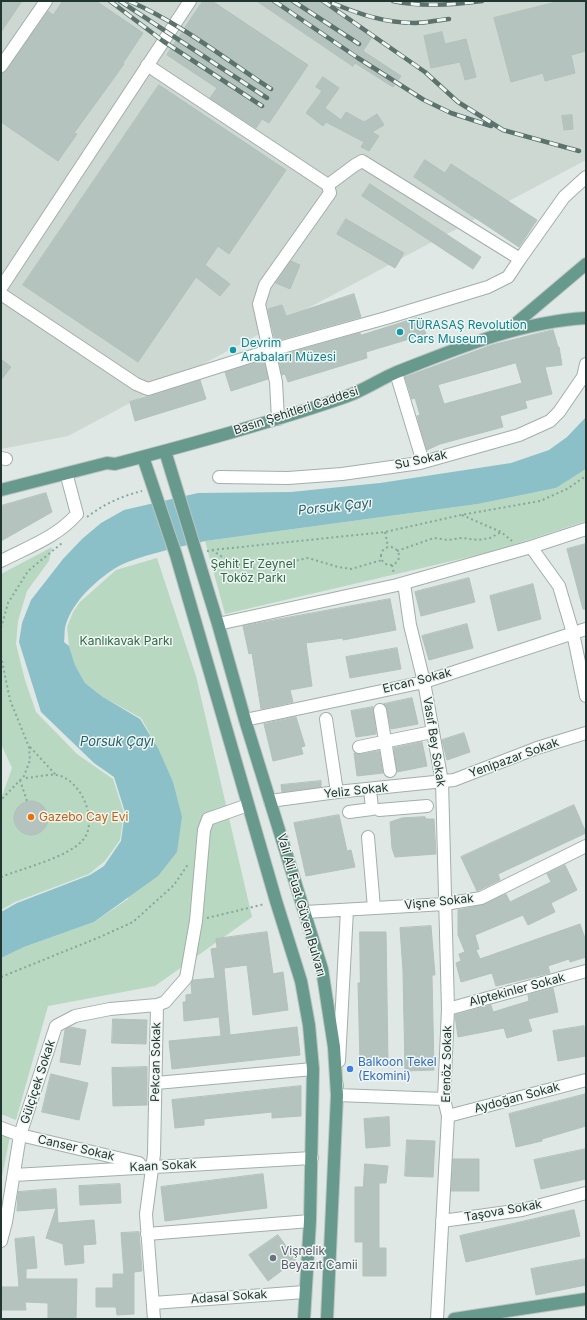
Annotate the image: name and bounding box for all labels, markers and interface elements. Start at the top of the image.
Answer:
place label: TÜRASAŞ Revolution Cars Museum [408,318,527,346]
marker: TÜRASAŞ Revolution Cars Museum [395,327,405,337]
place label: Devrim Arabaları Müzesi [241,336,336,364]
marker: Devrim Arabaları Müzesi [228,345,238,355]
street label: Basın Şehitleri Caddesi [232,384,360,438]
street label: Su Sokak [394,447,448,473]
water label: Porsuk Çayı [297,495,373,519]
park label: Şehit Er Zeynel Toköz Parkı [210,557,296,585]
park label: Kanlıkavak Parkı [80,634,172,648]
street label: Ercan Sokak [381,665,453,697]
street label: Vasıf Bey Sokak [420,696,448,788]
water label: Porsuk Çayı [80,734,154,750]
street label: Yenipazar Sokak [467,735,561,781]
street label: Yeliz Sokak [323,780,389,802]
place label: Gazebo Cay Evi [39,810,128,824]
marker: Gazebo Cay Evi [26,812,36,822]
street label: Vali Ali Fuat Güven Bulvarı [274,832,328,978]
street label: Vişne Sokak [404,891,474,913]
street label: Alptekinler Sokak [468,970,566,1010]
street label: Pekcan Sokak [148,1022,164,1102]
street label: Erenöz Sokak [439,1025,455,1103]
street label: Gülçiçek Sokak [18,1038,58,1126]
place label: Balkoon Tekel (Ekomini) [358,1055,437,1083]
marker: Balkoon Tekel (Ekomini) [345,1064,355,1074]
street label: Aydoğan Sokak [473,1080,561,1116]
street label: Canser Sokak [36,1132,116,1164]
street label: Kaan Sokak [129,1157,197,1175]
street label: Taşova Sokak [463,1197,543,1225]
place label: Vişnelik Beyazıt Camii [281,1244,358,1272]
marker: Vişnelik Beyazıt Camii [268,1253,278,1263]
street label: Adasal Sokak [190,1287,268,1307]

